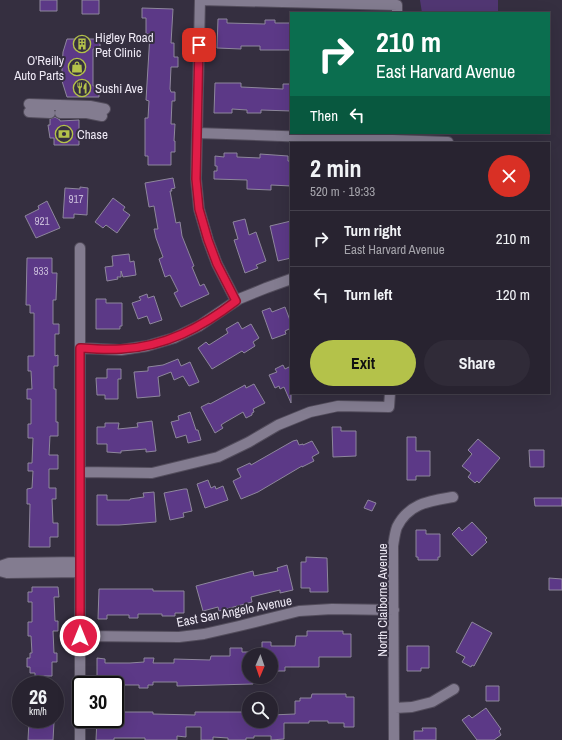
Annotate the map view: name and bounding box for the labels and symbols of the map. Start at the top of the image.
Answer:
pin [182,28,216,62]
place label: Higley Road Pet Clinic [95,29,154,61]
building icon: Higley Road Pet Clinic [72,34,92,54]
place label: O'Reilly Auto Parts [13,52,65,84]
shop icon: O'Reilly Auto Parts [67,57,87,77]
restaurant icon: Sushi Ave [72,78,92,98]
place label: Sushi Ave [95,80,143,97]
bank icon: Chase [54,124,74,144]
place label: Chase [77,126,108,143]
house number: 917 [68,192,84,206]
house number: 921 [34,214,50,228]
house number: 933 [33,264,49,278]
street label: North Claiborne Avenue [374,543,391,657]
street label: East San Angelo Avenue [175,592,293,631]
position arrow [59,615,101,657]
north arrow [242,648,278,684]
speed limit sign: 30 [72,676,124,728]

